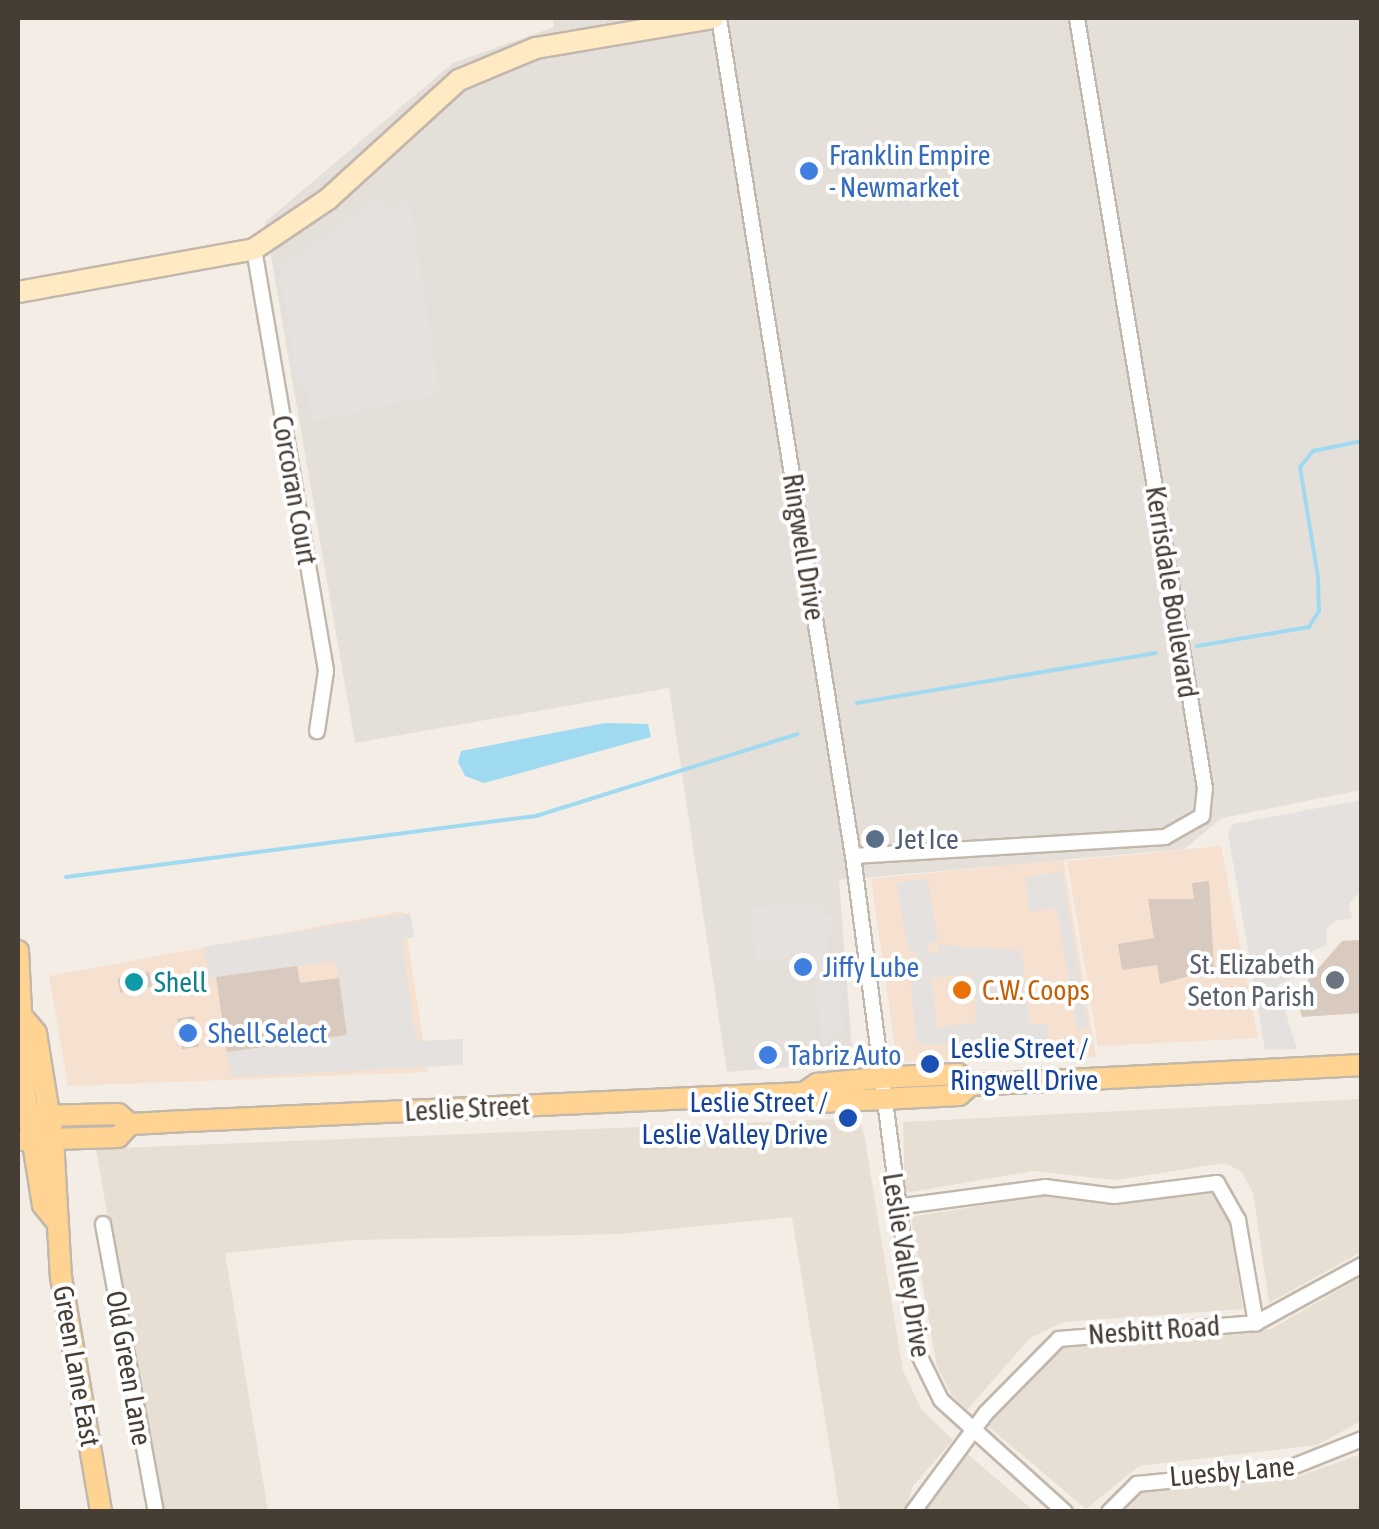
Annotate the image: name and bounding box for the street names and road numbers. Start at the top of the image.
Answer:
street label: Corcoran Court [265,413,325,567]
street label: Ringwell Drive [776,471,832,623]
street label: Kerrisdale Boulevard [1139,484,1205,700]
street label: Leslie Street [404,1088,530,1128]
street label: Leslie Valley Drive [876,1170,938,1360]
street label: Green Lane East [46,1283,108,1449]
street label: Old Green Lane [99,1288,159,1448]
street label: Nesbitt Road [1087,1309,1221,1351]
street label: Luesby Lane [1168,1449,1296,1493]

